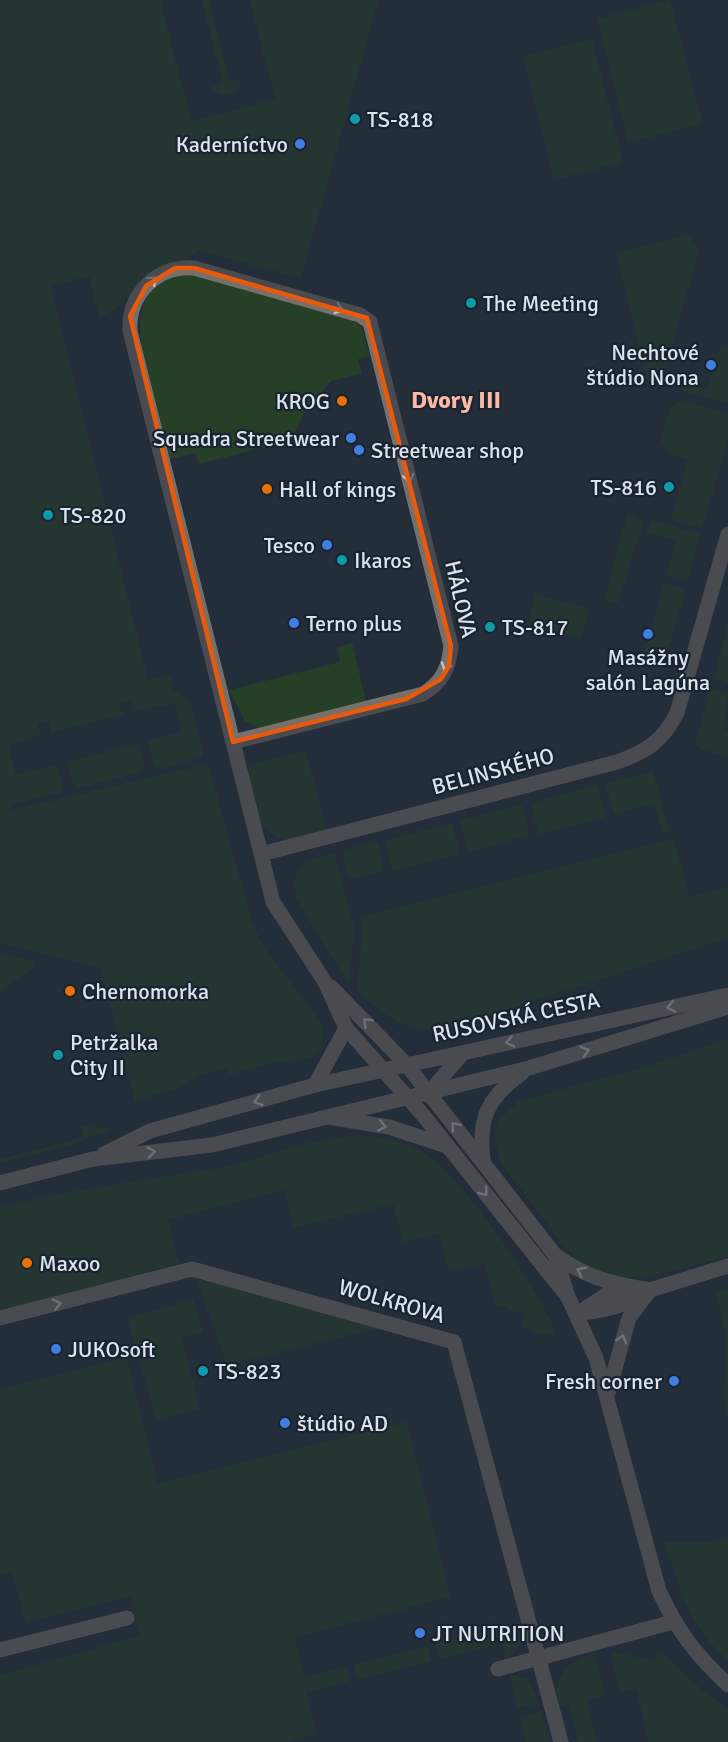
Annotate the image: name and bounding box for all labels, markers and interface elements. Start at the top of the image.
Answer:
place label: TS-818 [367,106,433,133]
marker: TS-818 [348,112,362,126]
place label: Kaderníctvo [176,131,288,158]
marker: Kaderníctvo [293,137,307,151]
one-way arrow [146,276,157,287]
place label: The Meeting [483,290,599,317]
marker: The Meeting [464,296,478,310]
one-way arrow [333,302,344,314]
place label: Nechtové štúdio Nona [586,339,699,391]
marker: Nechtové štúdio Nona [704,358,718,372]
district label: Dvory III [411,385,501,415]
place label: KROG [275,388,330,415]
marker: KROG [335,394,349,408]
place label: Squadra Streetwear [153,425,339,452]
marker: Squadra Streetwear [344,431,358,445]
place label: Streetwear shop [371,437,524,464]
marker: Streetwear shop [352,443,366,457]
one-way arrow [402,473,415,483]
place label: TS-816 [591,474,657,501]
place label: Hall of kings [279,476,396,503]
marker: TS-816 [662,480,676,494]
marker: Hall of kings [260,482,274,496]
place label: TS-820 [60,502,126,529]
marker: TS-820 [41,508,55,522]
place label: Tesco [264,532,315,559]
marker: Tesco [320,538,334,552]
place label: Ikaros [354,547,411,574]
marker: Ikaros [335,553,349,567]
street label: HÁLOVA [439,558,483,641]
place label: Terno plus [306,610,402,637]
place label: TS-817 [502,614,568,641]
marker: Terno plus [287,616,301,630]
marker: TS-817 [483,620,497,634]
marker: Masážny salón Lagúna [641,627,655,641]
place label: Masážny salón Lagúna [586,644,710,696]
one-way arrow [441,661,454,672]
street label: BELINSKÉHO [429,742,557,800]
place label: Chernomorka [82,978,209,1005]
marker: Chernomorka [63,984,77,998]
street label: RUSOVSKÁ CESTA [430,986,603,1048]
one-way arrow [666,1000,676,1013]
one-way arrow [363,1018,373,1029]
place label: Petržalka City II [70,1029,158,1081]
one-way arrow [505,1035,515,1048]
one-way arrow [579,1046,590,1058]
marker: Petržalka City II [51,1048,65,1062]
one-way arrow [253,1094,264,1106]
one-way arrow [377,1119,387,1132]
one-way arrow [452,1121,463,1132]
one-way arrow [146,1147,156,1159]
one-way arrow [477,1185,488,1196]
place label: Maxoo [39,1250,101,1277]
marker: Maxoo [20,1256,34,1270]
one-way arrow [576,1267,587,1279]
street label: WOLKROVA [336,1273,449,1329]
one-way arrow [52,1298,62,1311]
one-way arrow [614,1334,627,1345]
place label: JUKOsoft [68,1336,155,1363]
marker: JUKOsoft [49,1342,63,1356]
place label: TS-823 [215,1358,281,1385]
marker: TS-823 [196,1364,210,1378]
place label: Fresh corner [545,1368,662,1395]
marker: Fresh corner [667,1374,681,1388]
place label: štúdio AD [297,1410,388,1437]
marker: štúdio AD [278,1416,292,1430]
place label: JT NUTRITION [432,1620,564,1647]
marker: JT NUTRITION [413,1626,427,1640]

